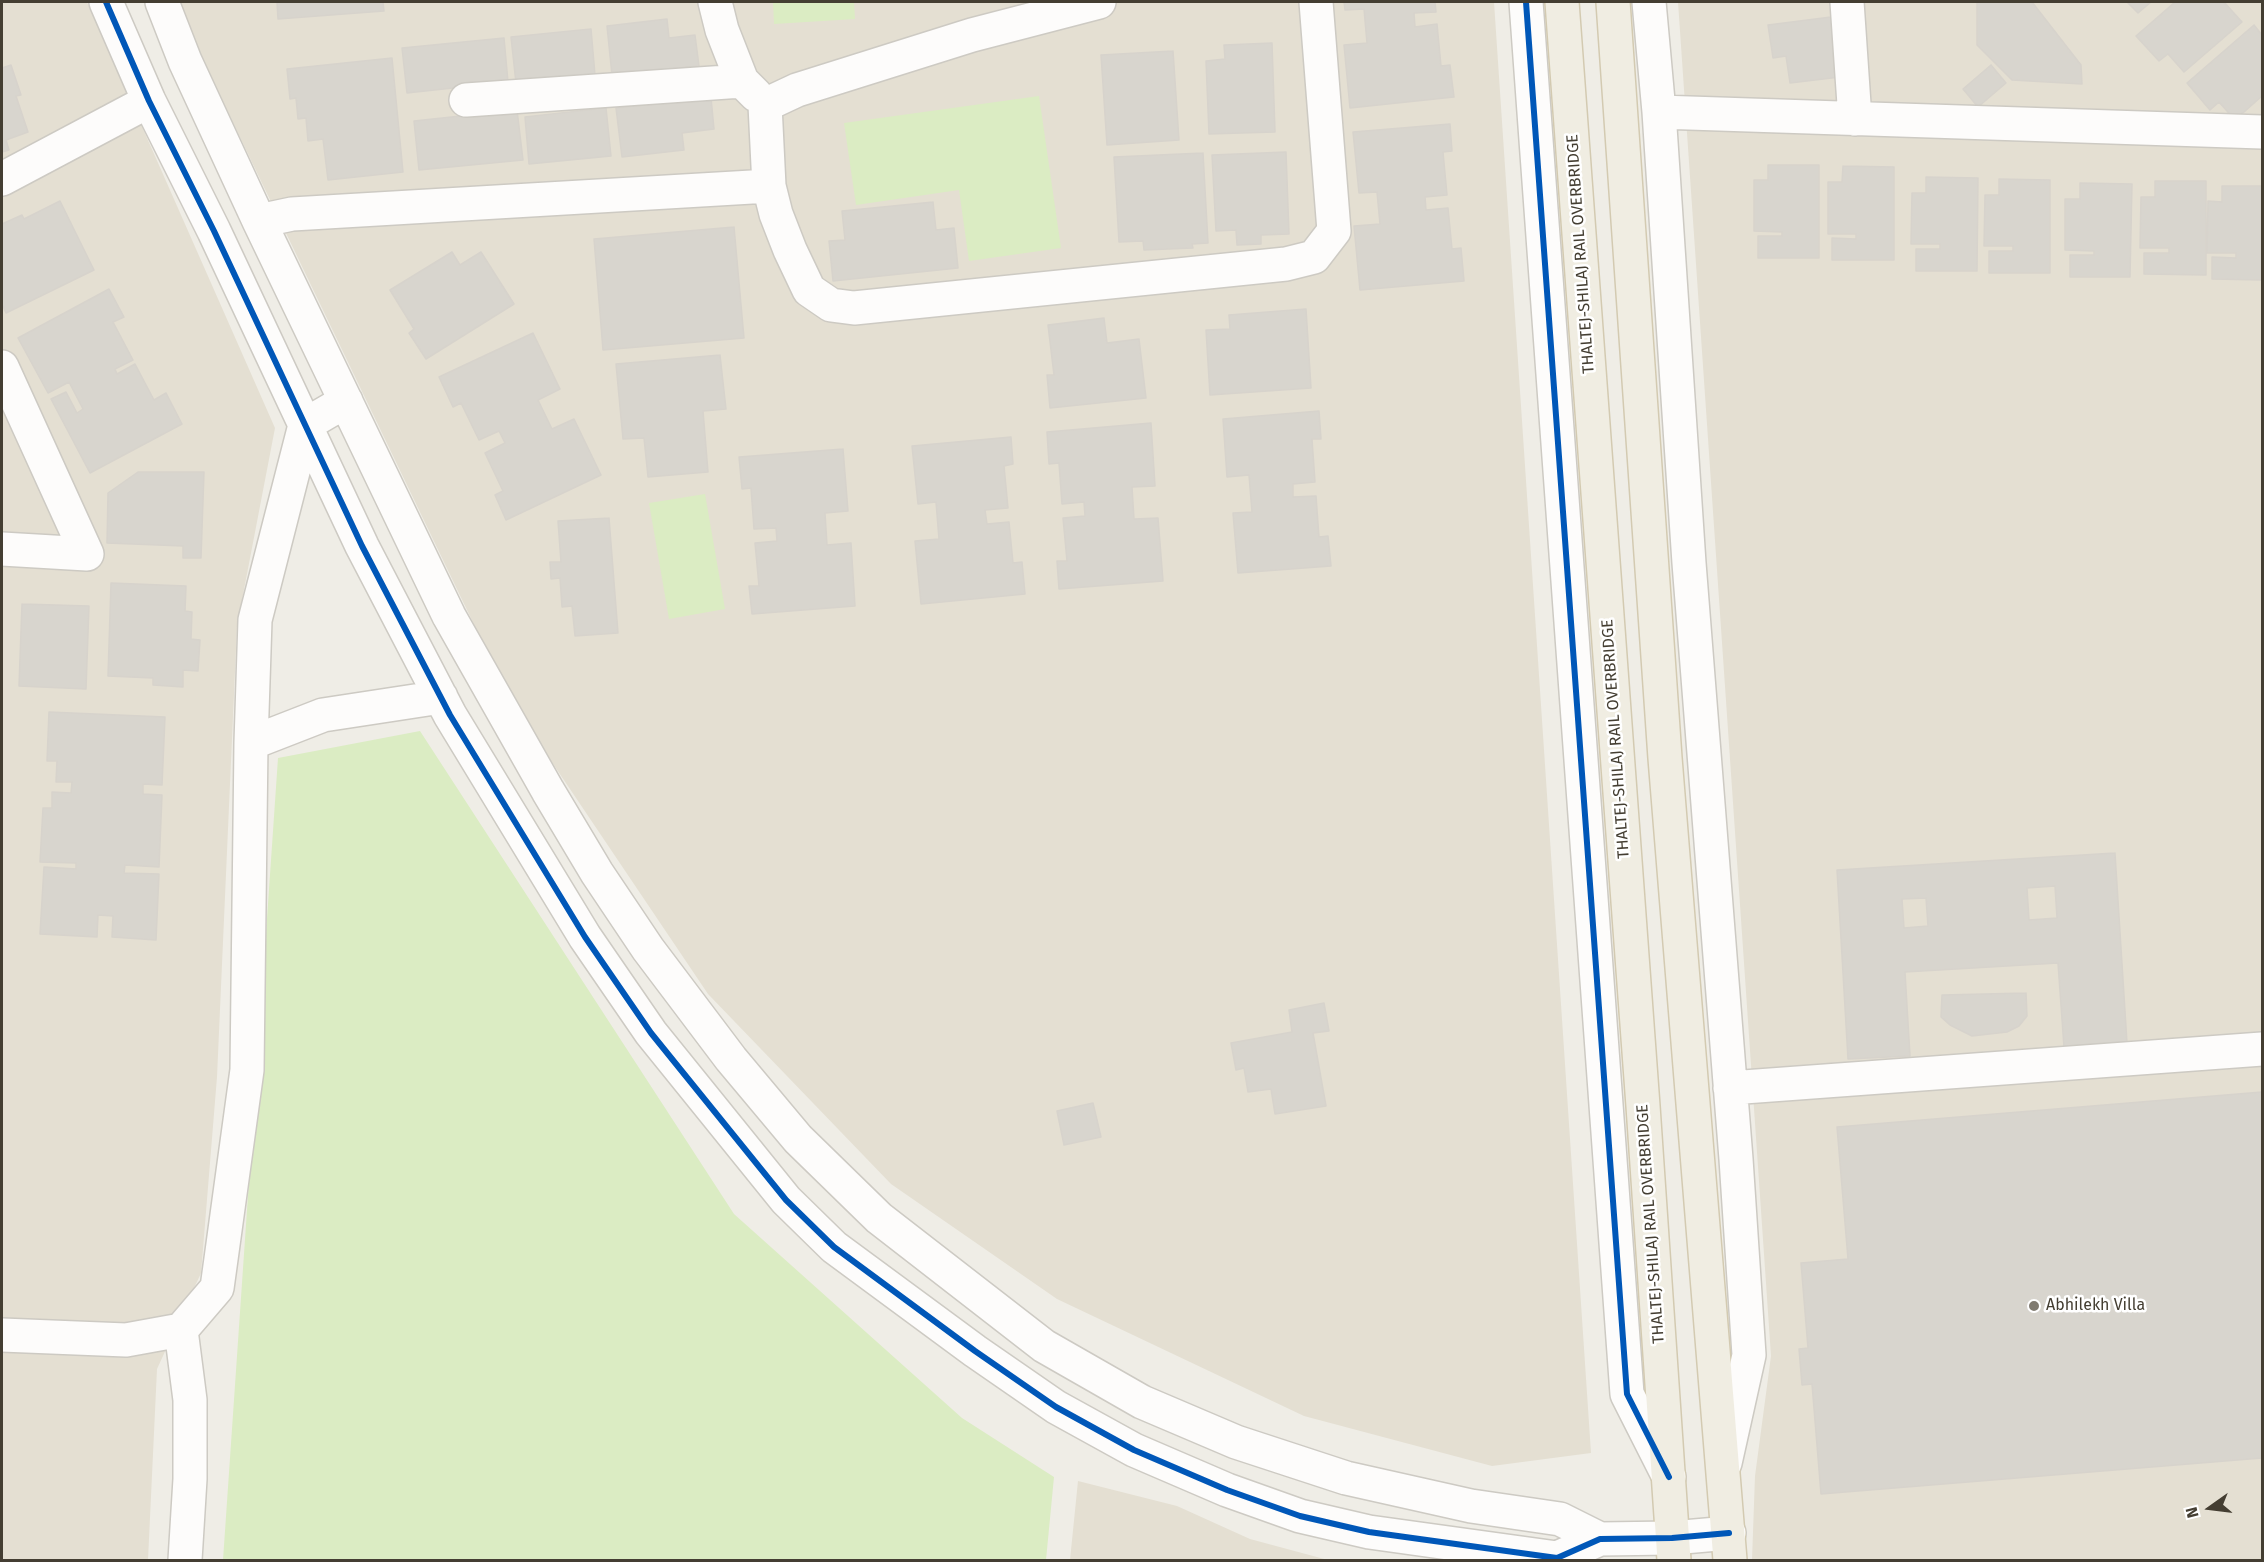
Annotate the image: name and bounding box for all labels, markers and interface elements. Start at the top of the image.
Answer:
street label: THALTEJ-SHILAJ RAIL OVERBRIDGE [1563,134,1599,374]
street label: THALTEJ-SHILAJ RAIL OVERBRIDGE [1598,619,1634,859]
street label: THALTEJ-SHILAJ RAIL OVERBRIDGE [1633,1104,1669,1344]
place label: Abhilekh Villa [2046,1296,2145,1316]
marker: Abhilekh Villa [2027,1299,2041,1313]
north arrow [2180,1478,2240,1538]
text: N [2182,1505,2203,1520]

